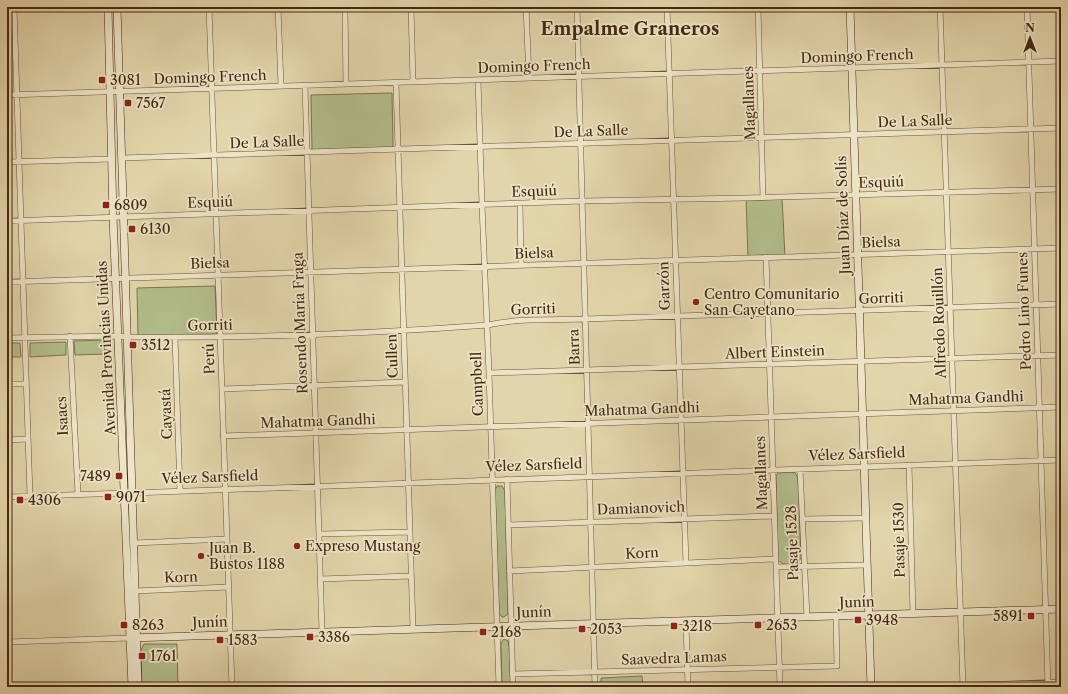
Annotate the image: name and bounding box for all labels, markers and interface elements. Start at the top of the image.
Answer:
district label: Empalme Graneros [541,18,719,40]
north arrow [1010,18,1050,58]
text: N [1025,21,1035,35]
street label: Domingo French [800,45,914,67]
street label: Domingo French [477,55,591,77]
street label: Magallanes [739,65,759,141]
street label: Domingo French [153,66,267,88]
place label: 3081 [110,71,141,89]
marker: 3081 [97,75,107,85]
place label: 7567 [136,94,166,112]
marker: 7567 [123,98,133,108]
street label: De La Salle [877,111,953,131]
street label: De La Salle [553,121,629,141]
street label: De La Salle [229,132,305,152]
street label: Juan Díaz de Solís [832,155,854,277]
street label: Esquiú [858,172,905,192]
street label: Esquiú [511,181,558,201]
street label: Esquiú [187,192,234,212]
place label: 6809 [114,196,148,214]
marker: 6809 [101,200,111,210]
place label: 6130 [140,220,171,238]
marker: 6130 [127,224,137,234]
street label: Bielsa [861,232,902,252]
street label: Bielsa [514,243,555,263]
street label: Rosendo María Fraga [289,251,311,394]
street label: Pedro Lino Funes [1013,252,1035,370]
street label: Bielsa [190,253,231,273]
street label: Avenida Provincias Unidas [92,260,120,437]
street label: Garzón [654,261,674,311]
street label: Alfredo Rouillón [928,267,950,380]
place label: Centro Comunitario San Cayetano [704,285,840,319]
street label: Gorriti [858,288,904,308]
marker: Centro Comunitario San Cayetano [691,297,701,307]
street label: Gorriti [510,299,556,319]
street label: Gorriti [187,316,233,334]
street label: Barra [564,328,584,365]
street label: Cullen [382,333,402,378]
place label: 3512 [141,336,170,354]
marker: 3512 [128,340,138,350]
street label: Albert Einstein [724,341,825,363]
street label: Perú [199,343,219,375]
street label: Campbell [467,351,487,417]
street label: Mahatma Gandhi [908,387,1024,409]
street label: Cayastá [156,388,176,440]
street label: Isaacs [52,396,72,436]
street label: Mahatma Gandhi [584,398,700,420]
street label: Mahatma Gandhi [260,410,376,432]
street label: Magallanes [751,435,771,511]
street label: Vélez Sarsfield [807,443,906,465]
street label: Vélez Sarsfield [484,454,583,476]
street label: Vélez Sarsfield [160,466,259,488]
place label: 7489 [80,467,111,485]
marker: 7489 [114,471,124,481]
place label: 9071 [116,488,146,506]
place label: 4306 [28,491,61,509]
marker: 9071 [103,492,113,502]
marker: 4306 [15,495,25,505]
street label: Damianovich [597,497,686,519]
street label: Pasaje 1530 [889,502,909,578]
street label: Pasaje 1528 [782,505,802,581]
place label: Expreso Mustang [305,537,421,555]
place label: Juan B. Bustos 1188 [207,539,285,573]
marker: Expreso Mustang [292,541,302,551]
street label: Korn [625,543,660,563]
marker: Juan B. Bustos 1188 [196,551,206,561]
street label: Korn [164,567,198,587]
street label: Junín [837,592,875,612]
street label: Junín [514,602,552,622]
place label: 5891 [993,607,1023,625]
place label: 3948 [866,611,898,629]
marker: 5891 [1026,611,1036,621]
street label: Junín [190,612,228,632]
marker: 3948 [853,615,863,625]
place label: 8263 [132,616,164,634]
place label: 2653 [766,616,798,634]
place label: 3218 [682,617,712,635]
marker: 8263 [119,620,129,630]
place label: 2053 [590,620,622,638]
marker: 2653 [753,620,763,630]
marker: 3218 [669,621,679,631]
place label: 2168 [491,623,521,641]
marker: 2053 [577,624,587,634]
marker: 2168 [478,627,488,637]
place label: 3386 [318,628,350,646]
place label: 1583 [228,631,258,649]
marker: 3386 [305,632,315,642]
marker: 1583 [215,635,225,645]
place label: 1761 [150,647,177,665]
street label: Saavedra Lamas [621,647,727,669]
marker: 1761 [137,651,147,661]

